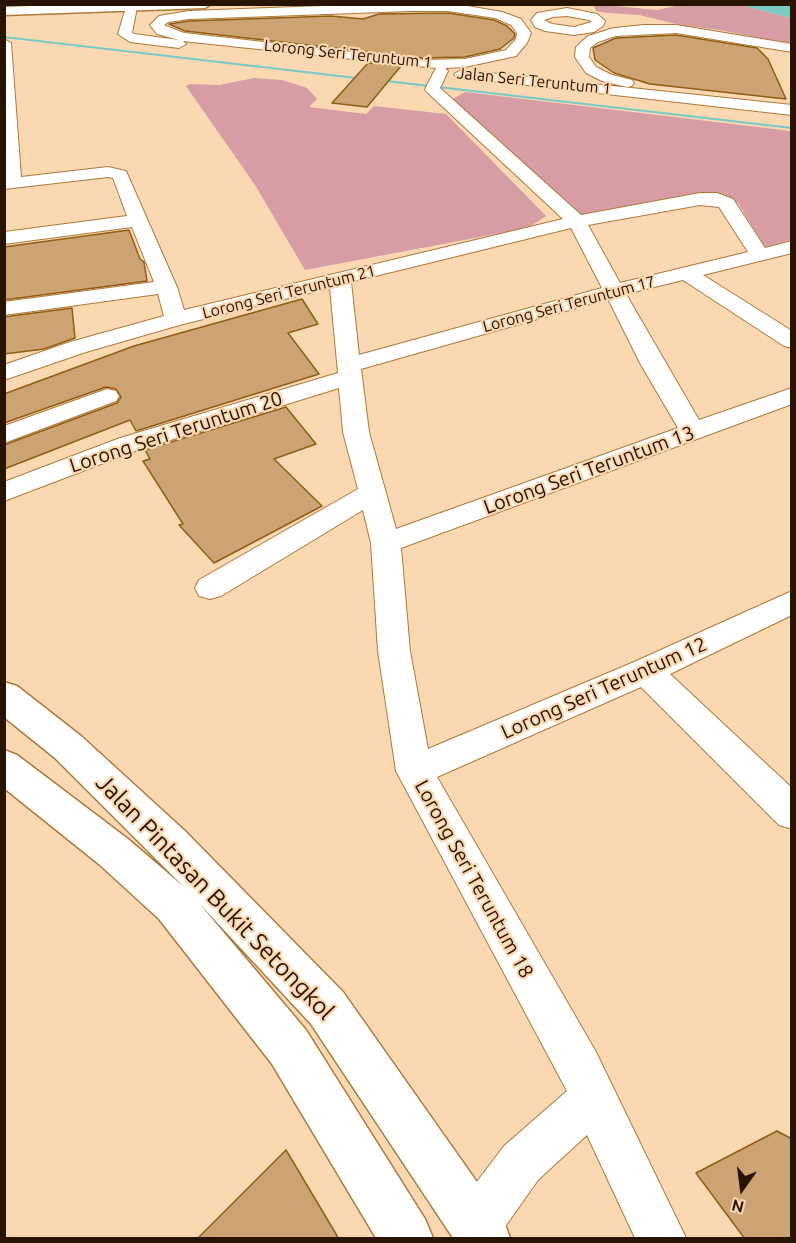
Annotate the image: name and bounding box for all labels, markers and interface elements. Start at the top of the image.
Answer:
street label: Lorong Seri Teruntum 1 [263,36,433,72]
street label: Jalan Seri Teruntum 1 [456,63,612,99]
street label: Lorong Seri Teruntum 21 [200,261,378,323]
street label: Lorong Seri Teruntum 17 [481,272,657,336]
street label: Lorong Seri Teruntum 20 [66,386,286,478]
street label: Lorong Seri Teruntum 13 [480,421,698,519]
street label: Lorong Seri Teruntum 12 [497,632,711,744]
street label: Jalan Pintasan Bukit Setongkol [90,768,340,1026]
street label: Lorong Seri Teruntum 18 [410,776,538,982]
north arrow [712,1159,772,1219]
text: N [730,1196,746,1217]

